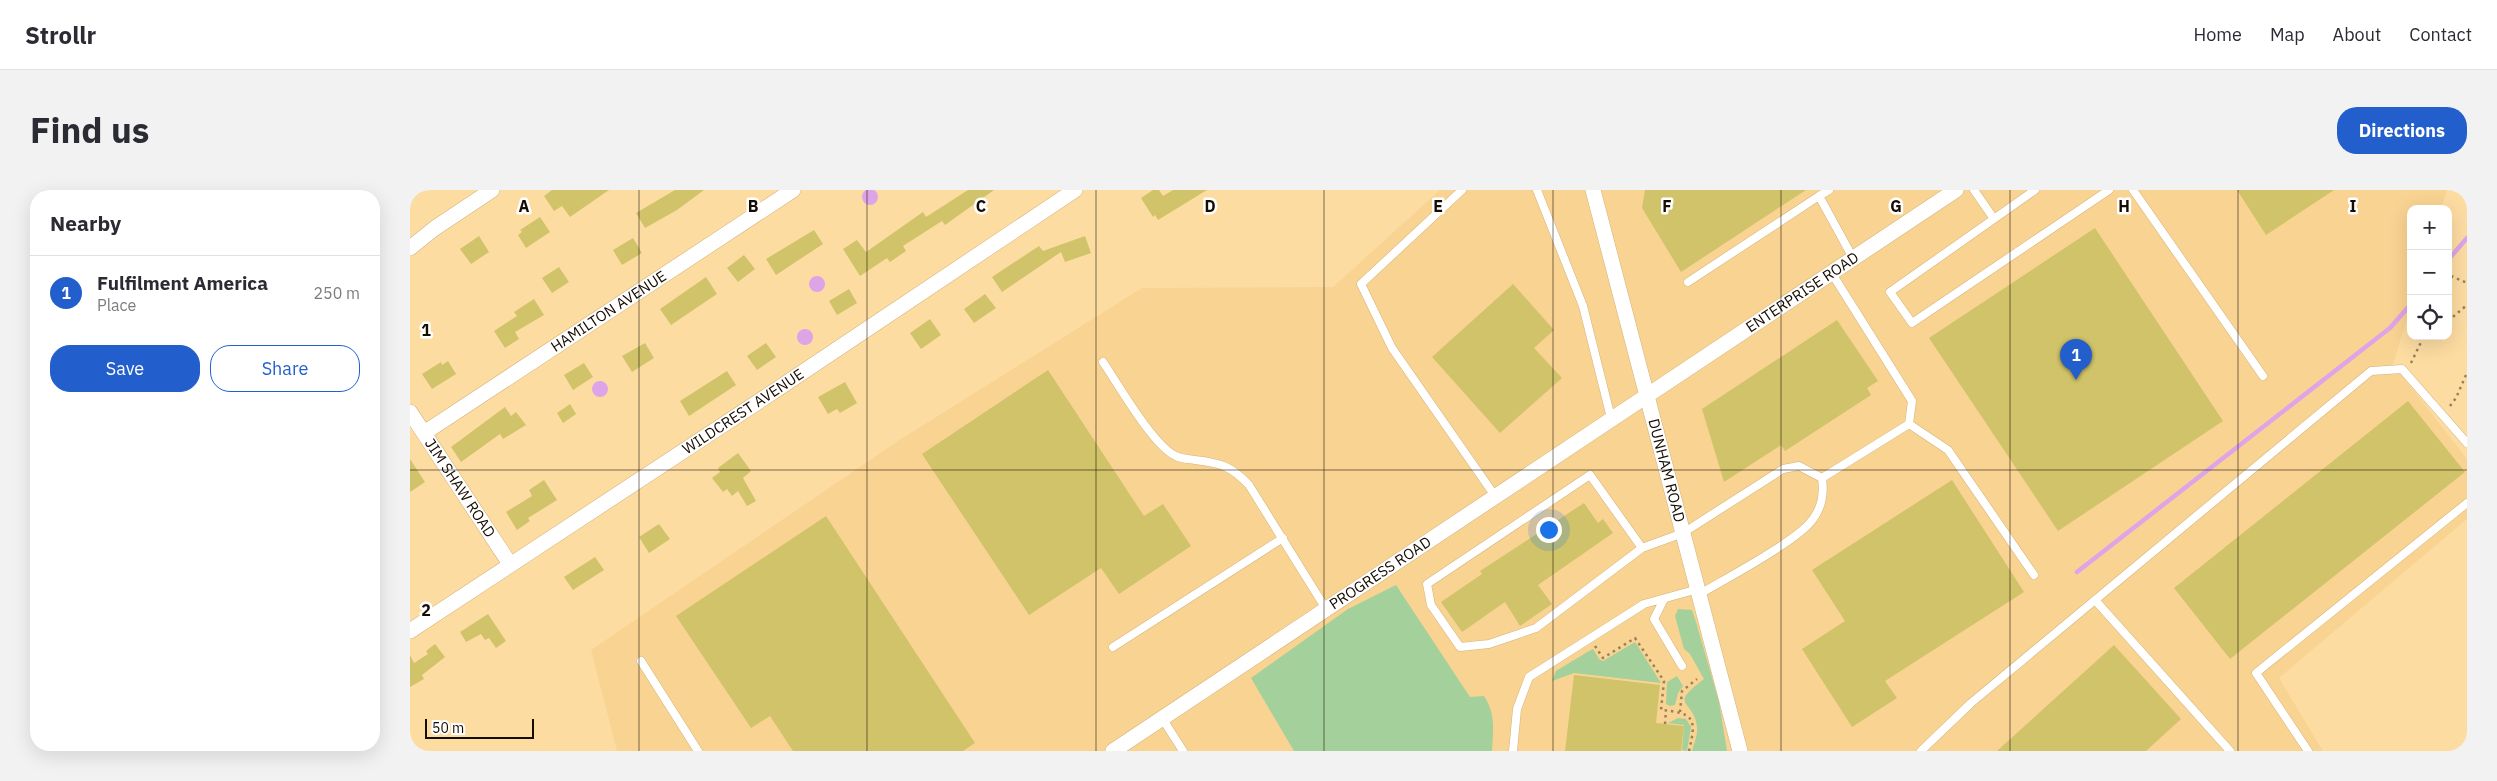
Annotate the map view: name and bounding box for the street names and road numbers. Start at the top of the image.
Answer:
street label: ENTERPRISE ROAD [1742,247,1862,336]
street label: HAMILTON AVENUE [547,266,670,356]
street label: WILDCREST AVENUE [679,364,807,458]
street label: DUNHAM ROAD [1644,417,1690,524]
street label: JIM SHAW ROAD [421,435,500,541]
street label: PROGRESS ROAD [1325,532,1434,613]

